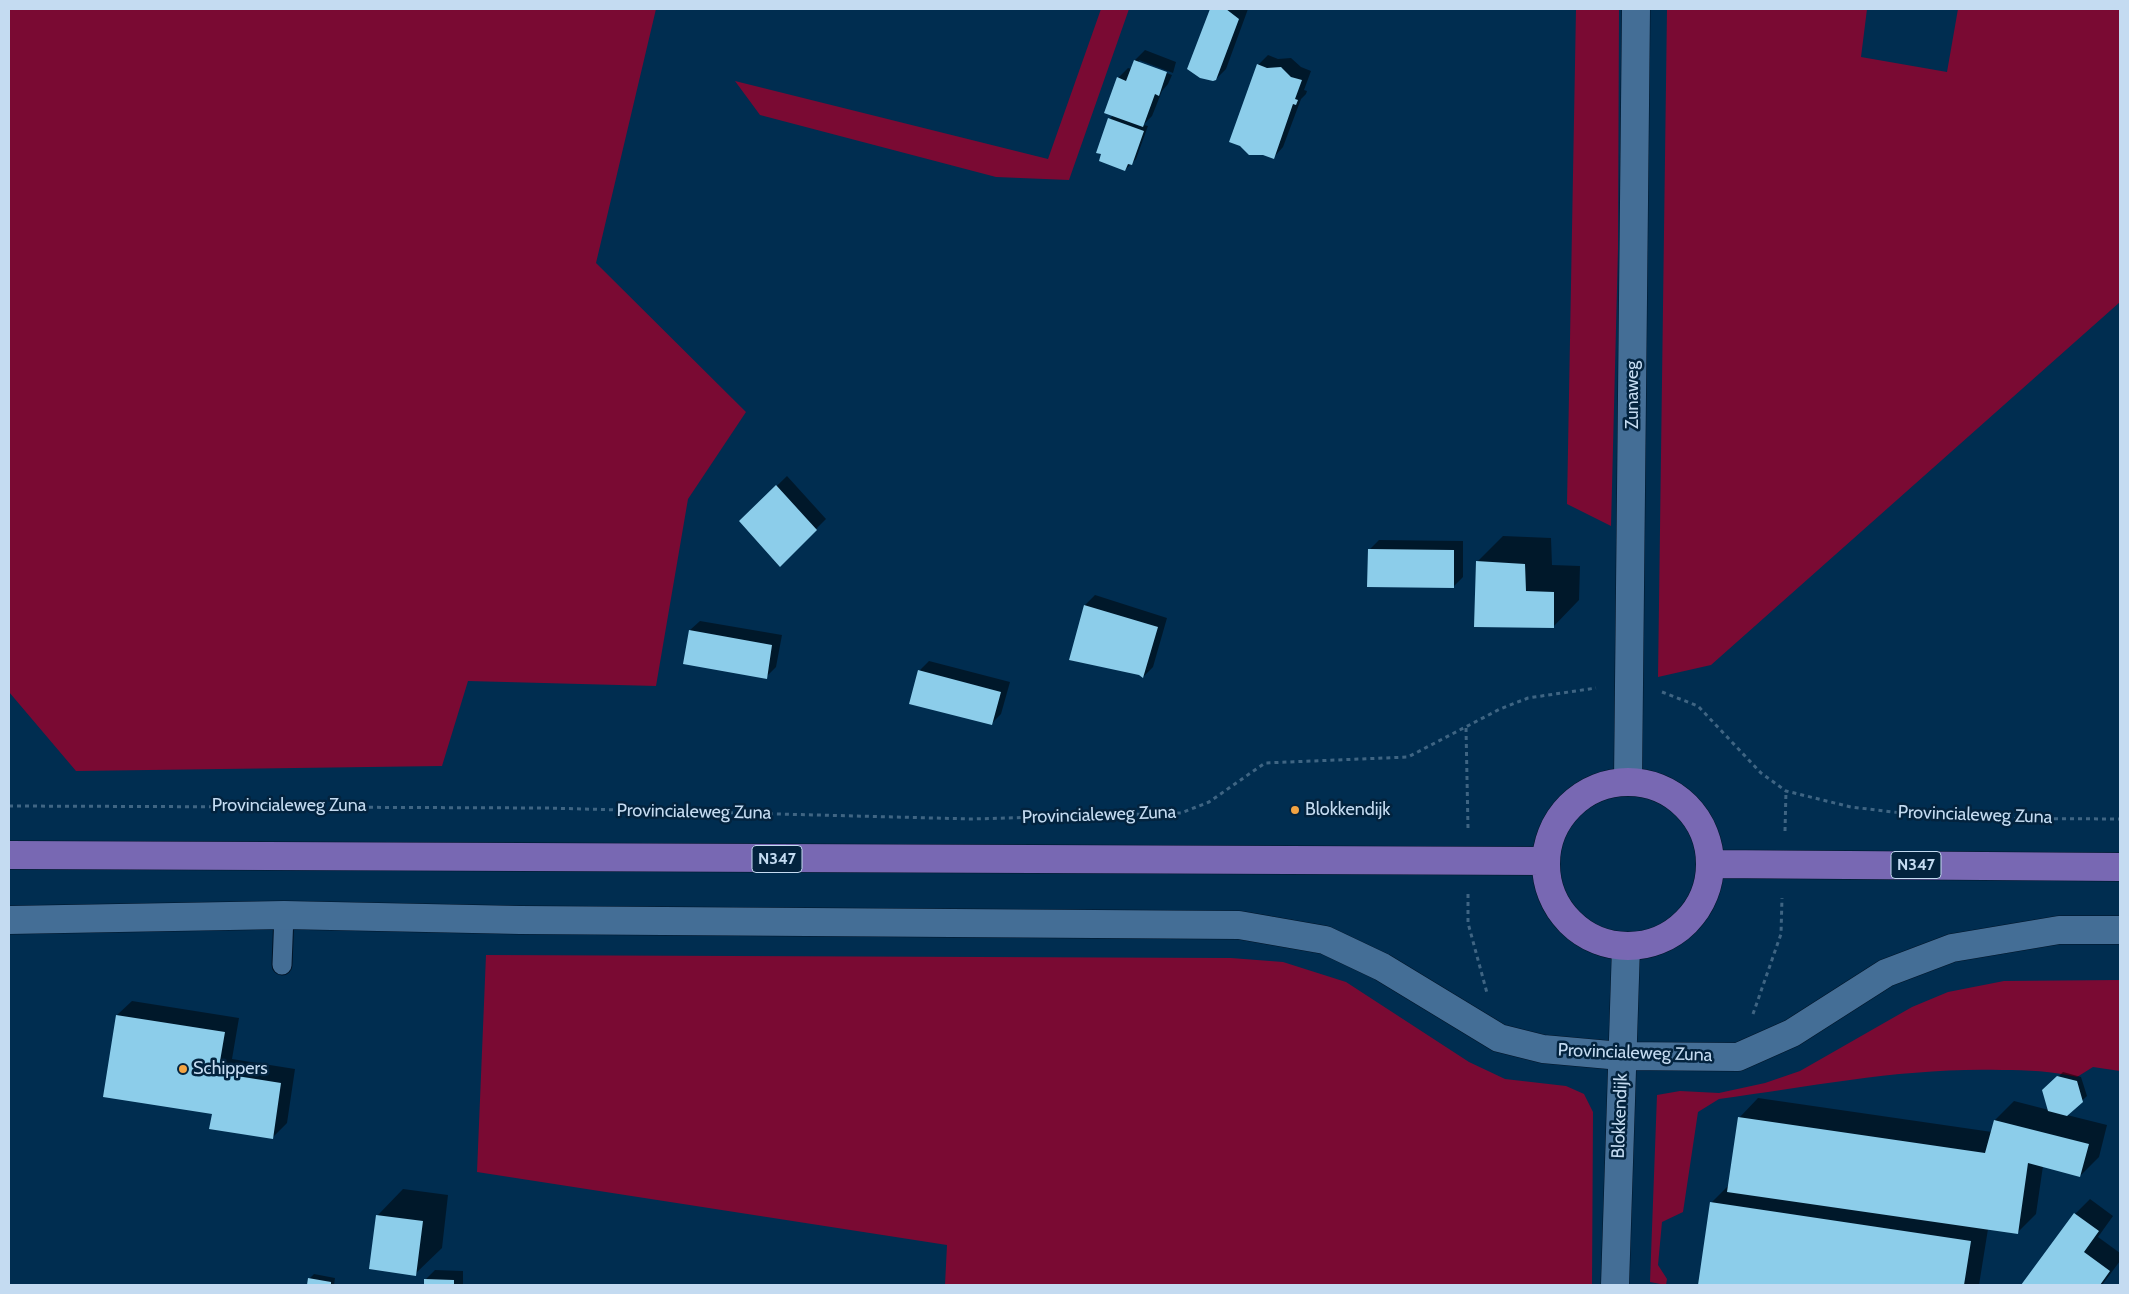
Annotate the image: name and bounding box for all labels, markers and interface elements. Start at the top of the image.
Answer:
street label: Zunaweg [1622,361,1644,429]
street label: Provincialeweg Zuna [212,795,366,817]
place label: Blokkendijk [1305,799,1390,821]
street label: Provincialeweg Zuna [616,800,772,824]
street label: Provincialeweg Zuna [1021,802,1177,828]
street label: Provincialeweg Zuna [1897,802,2053,828]
marker: Blokkendijk [1289,804,1301,816]
road number: N347 [752,846,802,872]
road number: N347 [1891,852,1941,878]
street label: Provincialeweg Zuna [1557,1040,1713,1066]
place label: Schippers [193,1058,268,1080]
marker: Schippers [177,1063,189,1075]
street label: Blokkendijk [1608,1073,1632,1159]

